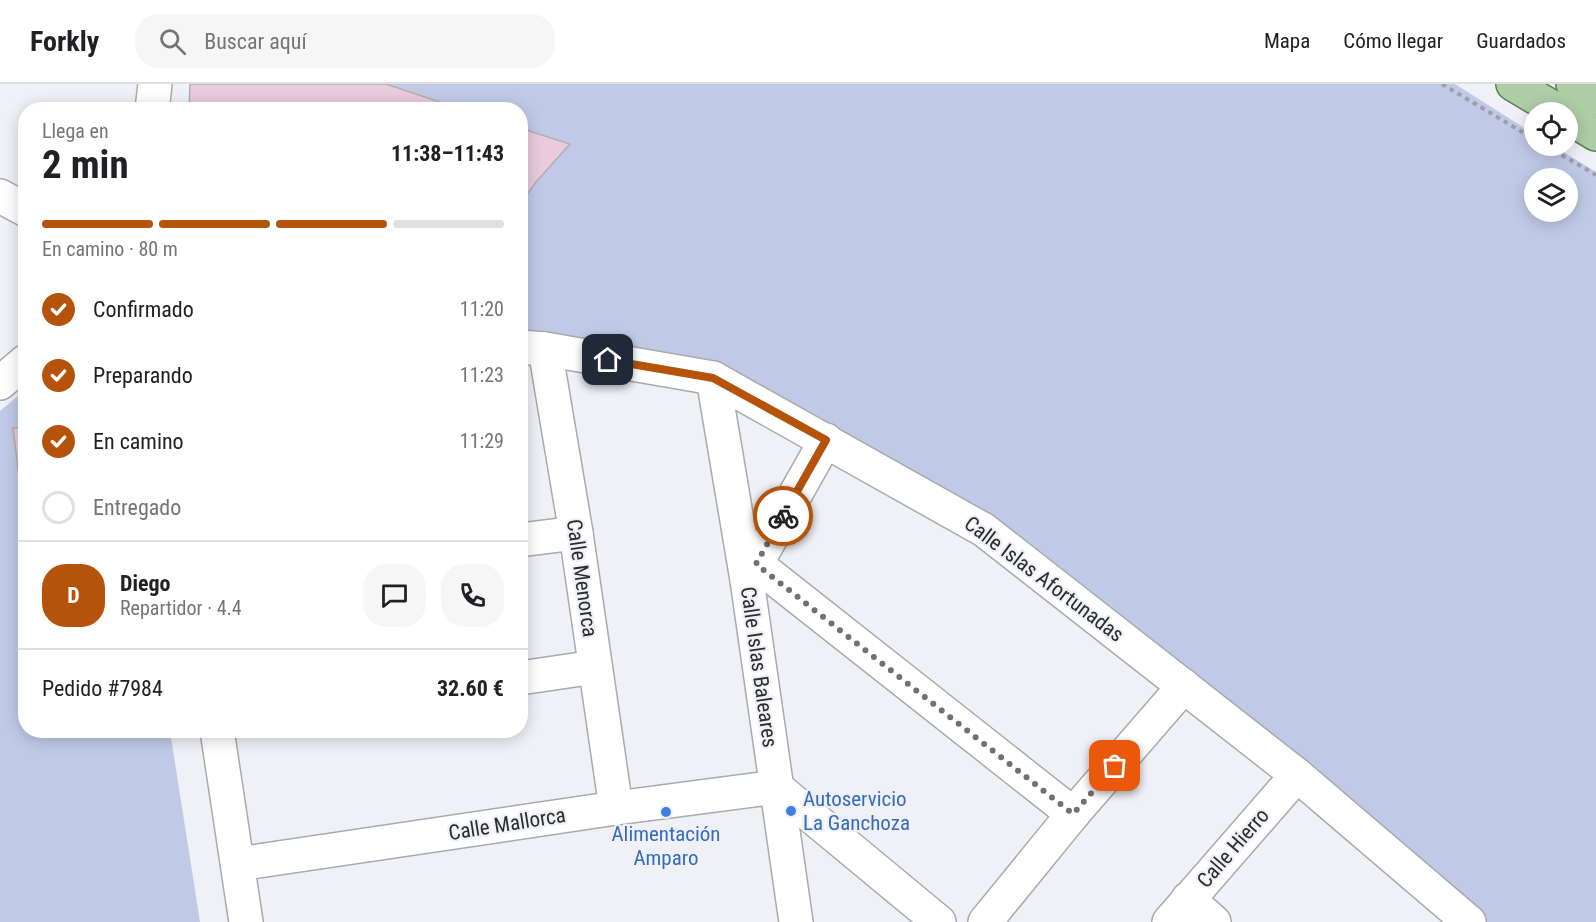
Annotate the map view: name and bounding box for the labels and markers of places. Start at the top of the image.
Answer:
pin [582,334,633,385]
pin [1089,740,1140,791]
place label: Autoservicio La Ganchoza [803,787,910,835]
marker: Autoservicio La Ganchoza [784,804,798,818]
marker: Alimentación Amparo [659,805,673,819]
place label: Alimentación Amparo [611,822,721,870]

